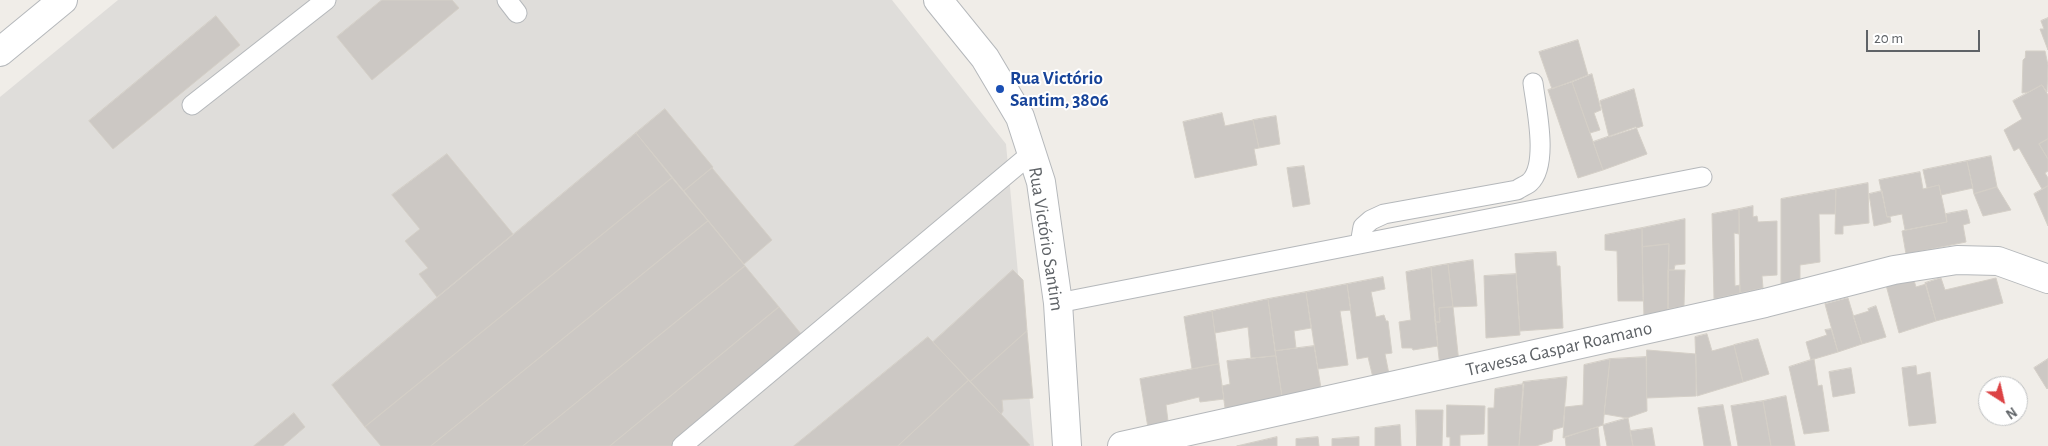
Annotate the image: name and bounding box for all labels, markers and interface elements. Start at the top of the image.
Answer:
scale bar [1868,20,1982,52]
text: 20 m [1874,31,1903,46]
place label: Rua Victório Santim, 3806 [1010,67,1109,111]
marker: Rua Victório Santim, 3806 [994,83,1006,95]
street label: Rua Victório Santim [1023,165,1069,313]
street label: Travessa Gaspar Roamano [1464,316,1654,382]
north arrow [1978,376,2028,426]
text: N [2003,404,2019,421]

